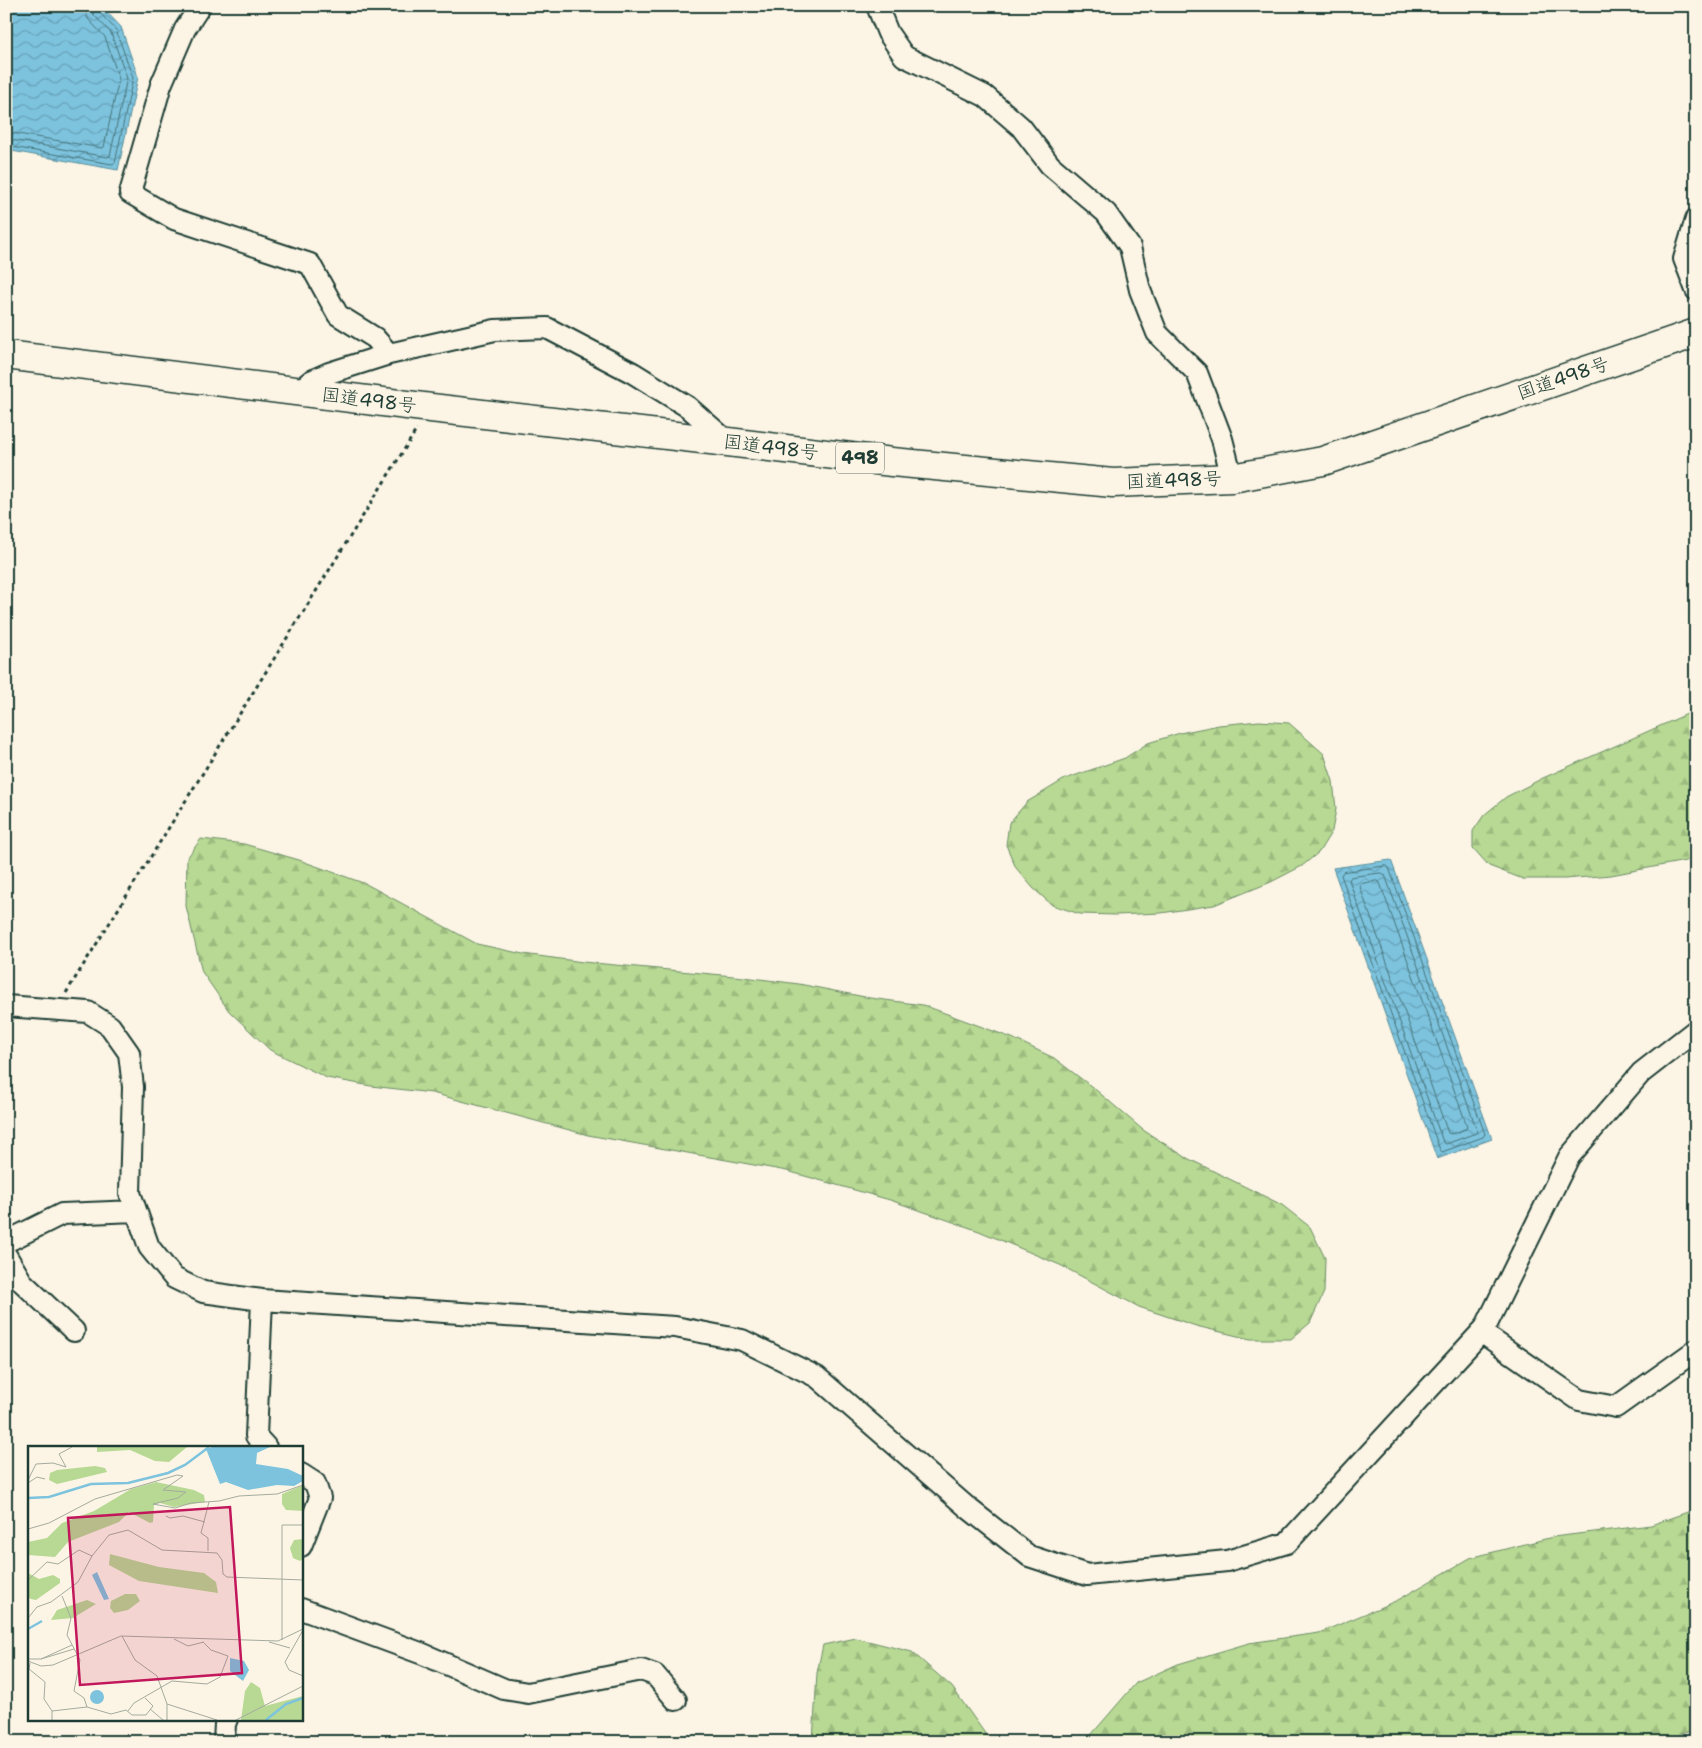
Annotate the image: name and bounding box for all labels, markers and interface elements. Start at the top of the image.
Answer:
street label: 国道498号 [1514,351,1612,405]
street label: 国道498号 [320,382,418,418]
street label: 国道498号 [722,429,820,465]
road number: 498 [836,442,884,473]
street label: 国道498号 [1126,466,1222,494]
inset map [28,1446,302,1720]

